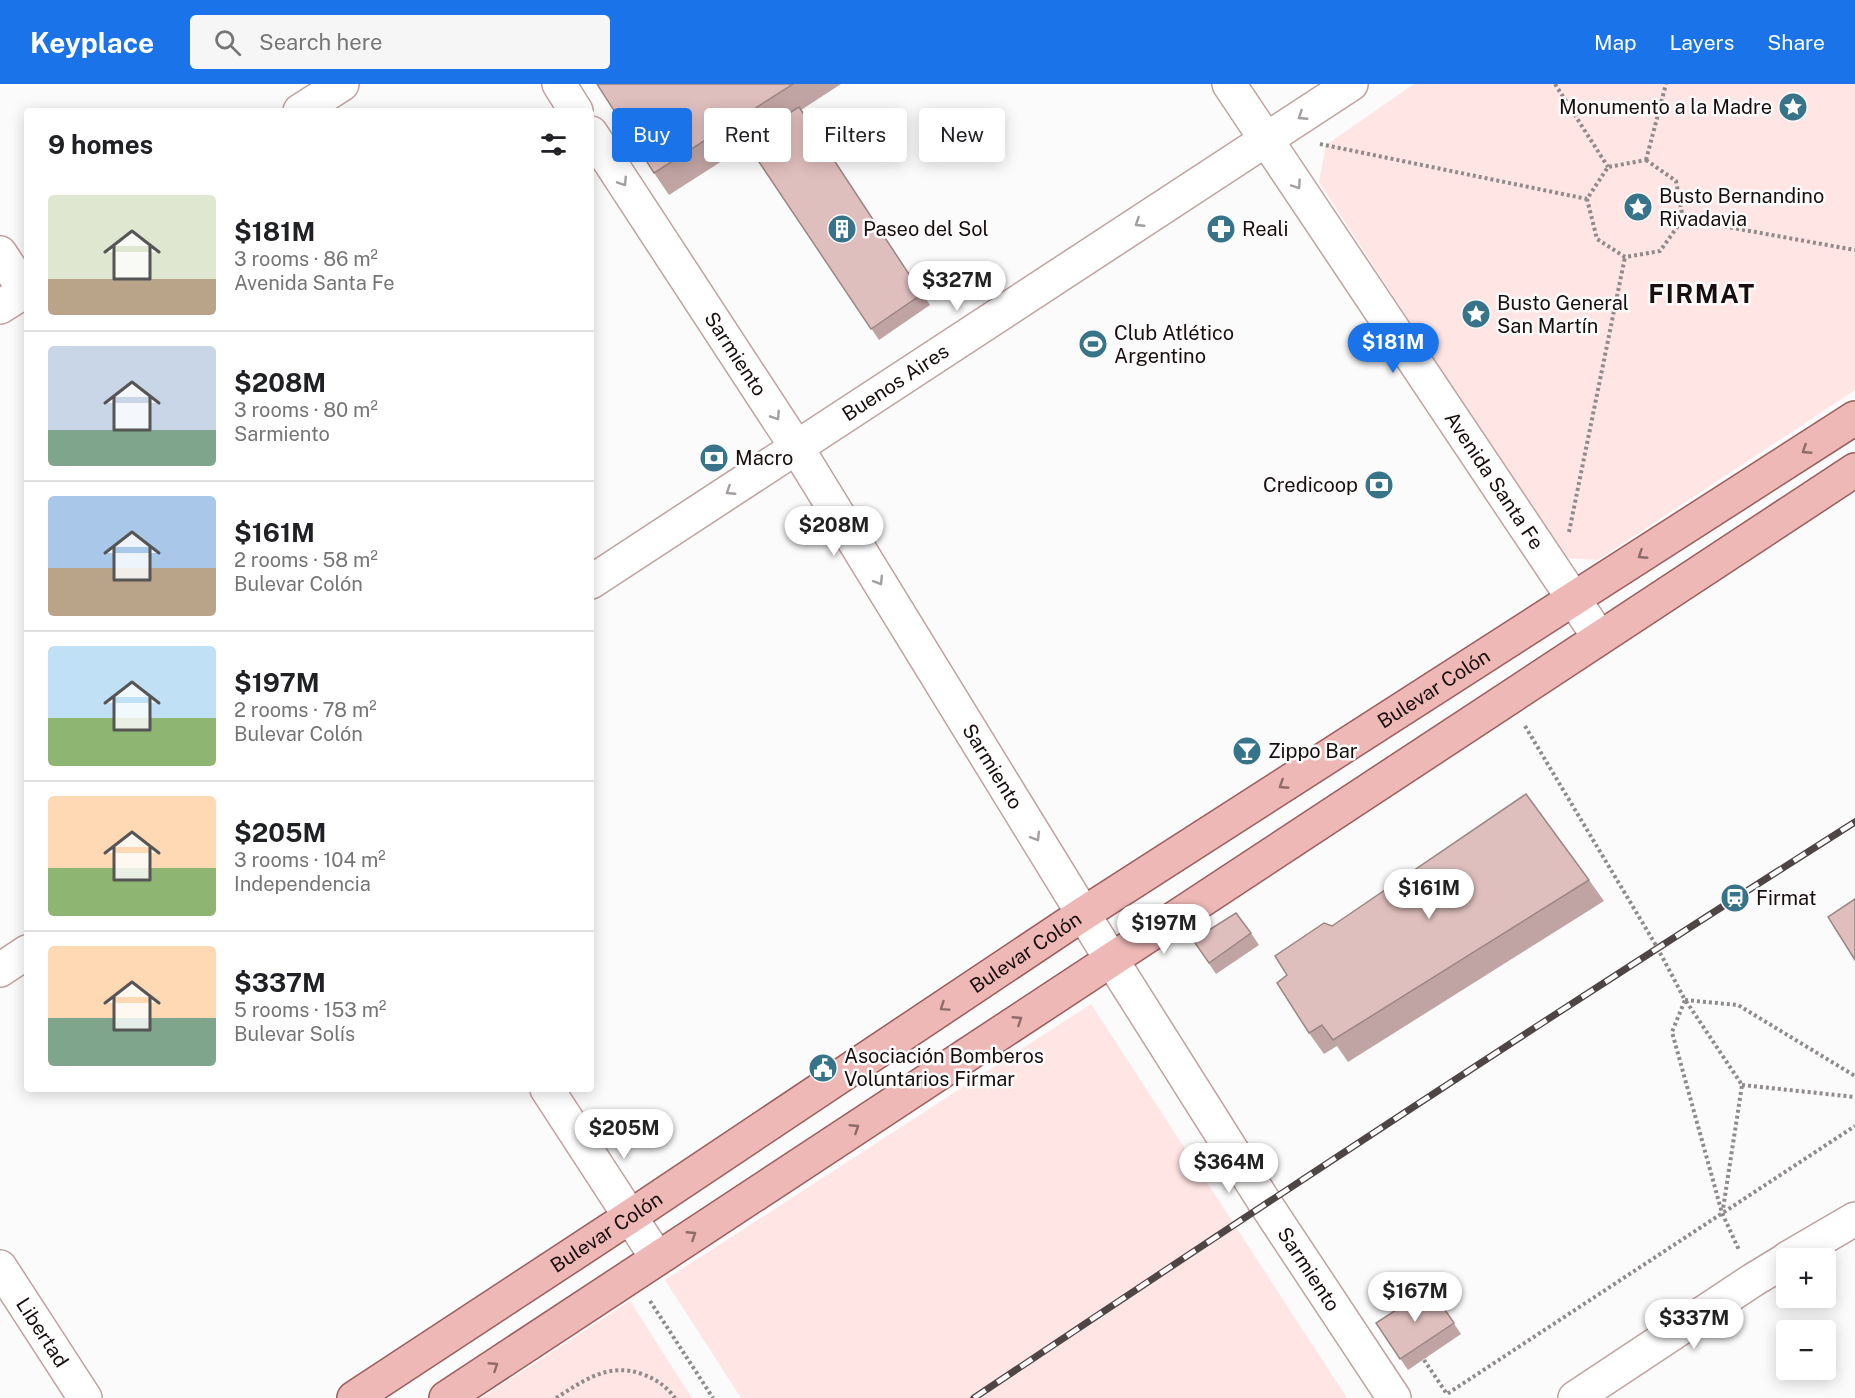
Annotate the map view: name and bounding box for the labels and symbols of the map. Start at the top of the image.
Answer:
place icon: Monumento a la Madre [1777,91,1809,123]
place label: Monumento a la Madre [1559,95,1772,119]
one-way arrow [1298,109,1309,120]
one-way arrow [616,175,627,186]
one-way arrow [1290,178,1301,189]
place label: Busto Bernandino Rivadavia [1659,184,1824,231]
place icon: Busto Bernandino Rivadavia [1622,191,1654,223]
building icon: Paseo del Sol [826,213,858,245]
pharmacy icon: Reali [1205,213,1237,245]
one-way arrow [1135,216,1146,227]
place label: Paseo del Sol [863,217,989,241]
place label: Reali [1242,217,1288,241]
pin: $327M [915,261,999,312]
district label: FIRMAT [1648,278,1756,309]
place label: Busto General San Martín [1497,291,1629,338]
place icon: Busto General San Martín [1460,298,1492,330]
street label: Sarmiento [699,307,772,401]
place label: Club Atlético Argentino [1114,321,1234,368]
pin: $181M [1351,323,1435,374]
sports icon: Club Atlético Argentino [1077,328,1109,360]
street label: Buenos Aires [838,339,953,426]
street label: Avenida Santa Fe [1440,407,1549,554]
one-way arrow [768,410,780,420]
bank icon: Macro [698,442,730,474]
one-way arrow [1802,443,1813,454]
place label: Macro [735,446,793,470]
bank icon: Credicoop [1363,469,1395,501]
place label: Credicoop [1263,473,1358,497]
one-way arrow [726,484,737,495]
pin: $208M [792,506,876,557]
one-way arrow [1638,548,1648,560]
one-way arrow [871,575,883,585]
street label: Bulevar Colón [1373,644,1495,734]
street label: Sarmiento [957,719,1028,813]
bar icon: Zippo Bar [1231,735,1263,767]
place label: Zippo Bar [1268,739,1358,763]
one-way arrow [1279,778,1289,790]
one-way arrow [1028,831,1040,841]
pin: $161M [1387,869,1471,920]
station icon: Firmat [1719,882,1751,914]
place label: Firmat [1756,886,1816,910]
pin: $197M [1122,904,1206,955]
street label: Bulevar Colón [965,907,1086,998]
one-way arrow [940,1000,951,1011]
one-way arrow [1011,1017,1022,1028]
place label: Asociación Bomberos Voluntarios Firmar [844,1044,1044,1091]
public building icon: Asociación Bomberos Voluntarios Firmar [807,1052,839,1084]
pin: $205M [582,1109,666,1160]
one-way arrow [848,1124,859,1135]
pin: $364M [1187,1143,1271,1194]
street label: Bulevar Colón [546,1187,667,1278]
street label: Sarmiento [1272,1223,1345,1316]
one-way arrow [685,1231,696,1242]
pin: $167M [1373,1272,1457,1323]
street label: Libertad [11,1293,74,1372]
pin: $337M [1652,1299,1736,1350]
one-way arrow [488,1362,499,1373]

